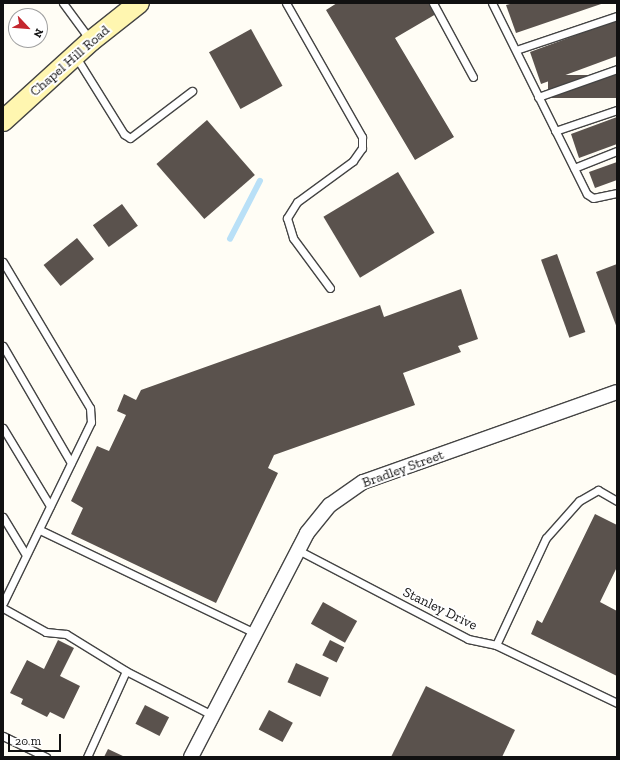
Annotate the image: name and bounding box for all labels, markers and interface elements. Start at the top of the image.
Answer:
north arrow [8,8,48,48]
street label: Chapel Hill Road [27,22,113,100]
text: N [31,26,46,40]
street label: Bradley Street [360,446,446,492]
street label: Stanley Drive [400,584,480,634]
scale bar [10,726,63,752]
text: 20 m [15,734,41,748]

